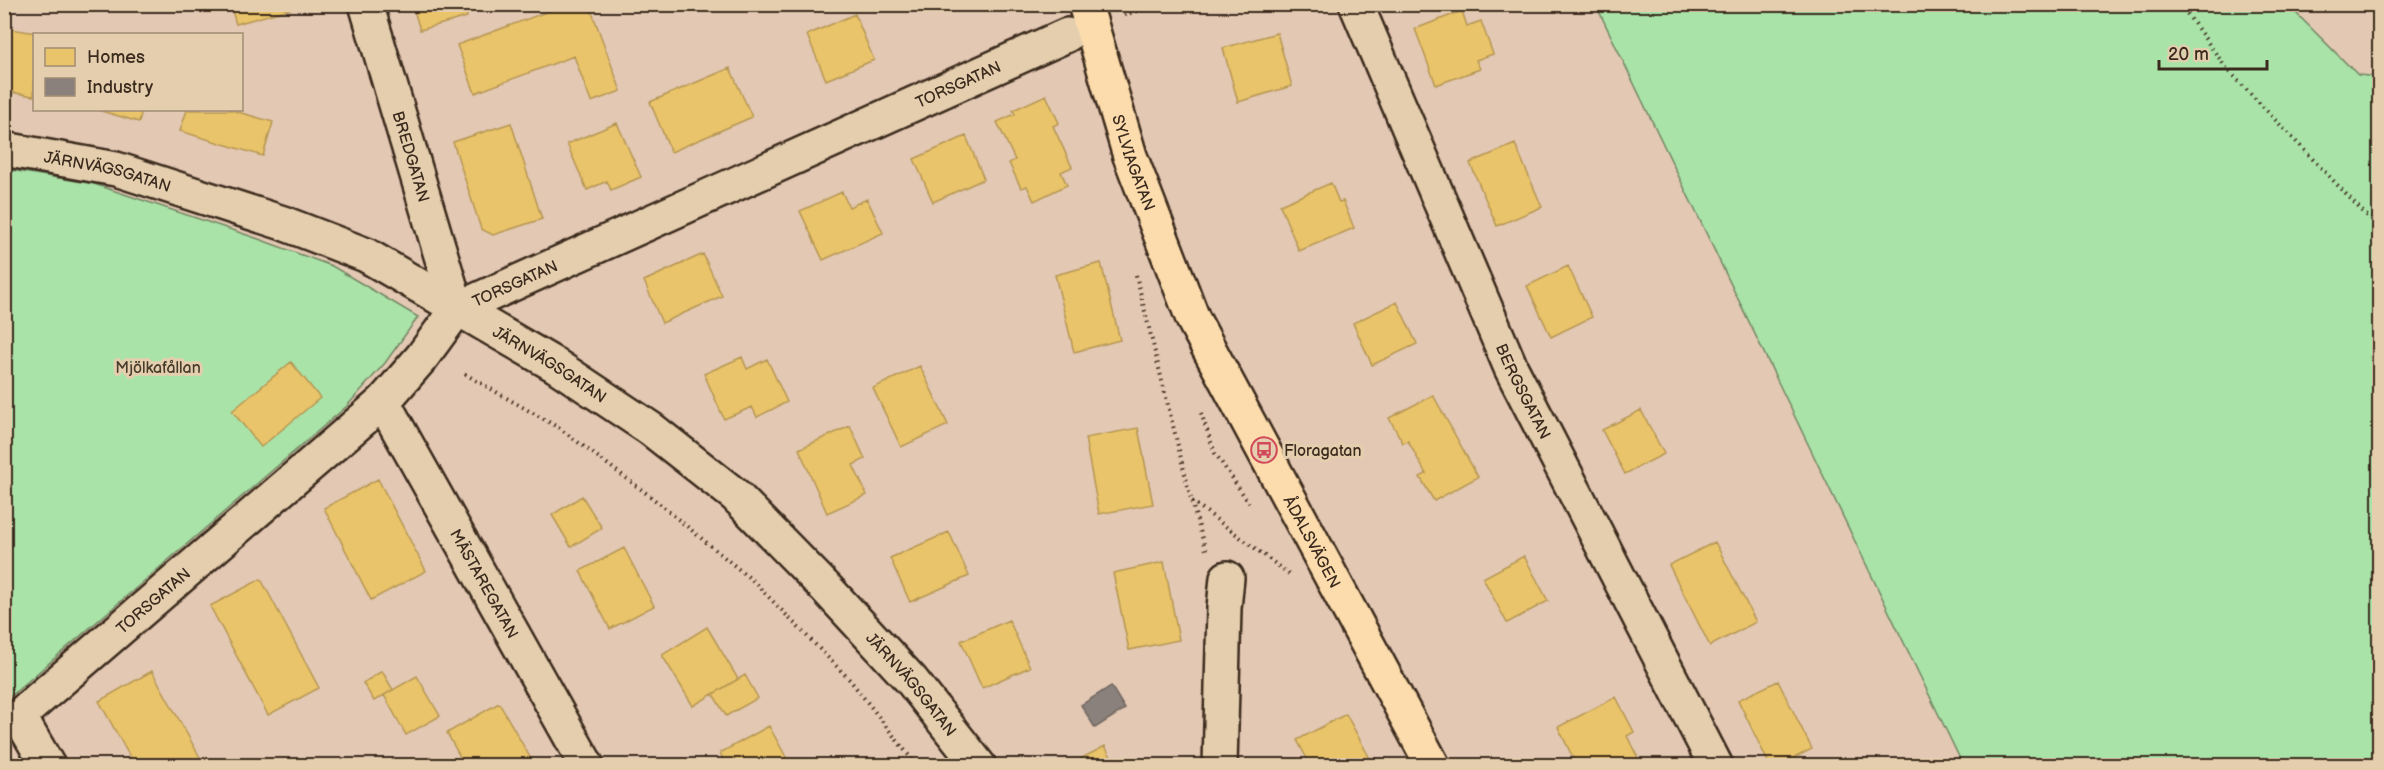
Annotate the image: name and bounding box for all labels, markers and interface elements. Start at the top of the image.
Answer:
legend [33,33,243,111]
scale bar [2159,33,2267,71]
text: 20 m [2168,44,2209,65]
text: Homes [87,47,145,68]
street label: TORSGATAN [913,58,1004,113]
text: Industry [87,77,154,98]
street label: BREDGATAN [387,109,433,205]
street label: SYLVIAGATAN [1107,113,1158,214]
street label: JÄRNVÄGSGATAN [42,148,173,197]
street label: TORSGATAN [470,257,561,312]
street label: JÄRNVÄGSGATAN [489,323,609,407]
street label: BERGSGATAN [1491,341,1554,443]
park label: Mjölkafållan [115,359,201,378]
bus stop icon: Floragatan [1249,435,1279,465]
place label: Floragatan [1284,442,1361,461]
street label: ÅDALSVÄGEN [1279,492,1344,592]
street label: MÄSTAREGATAN [445,526,522,642]
street label: TORSGATAN [113,564,195,639]
street label: JÄRNVÄGSGATAN [861,629,960,740]

